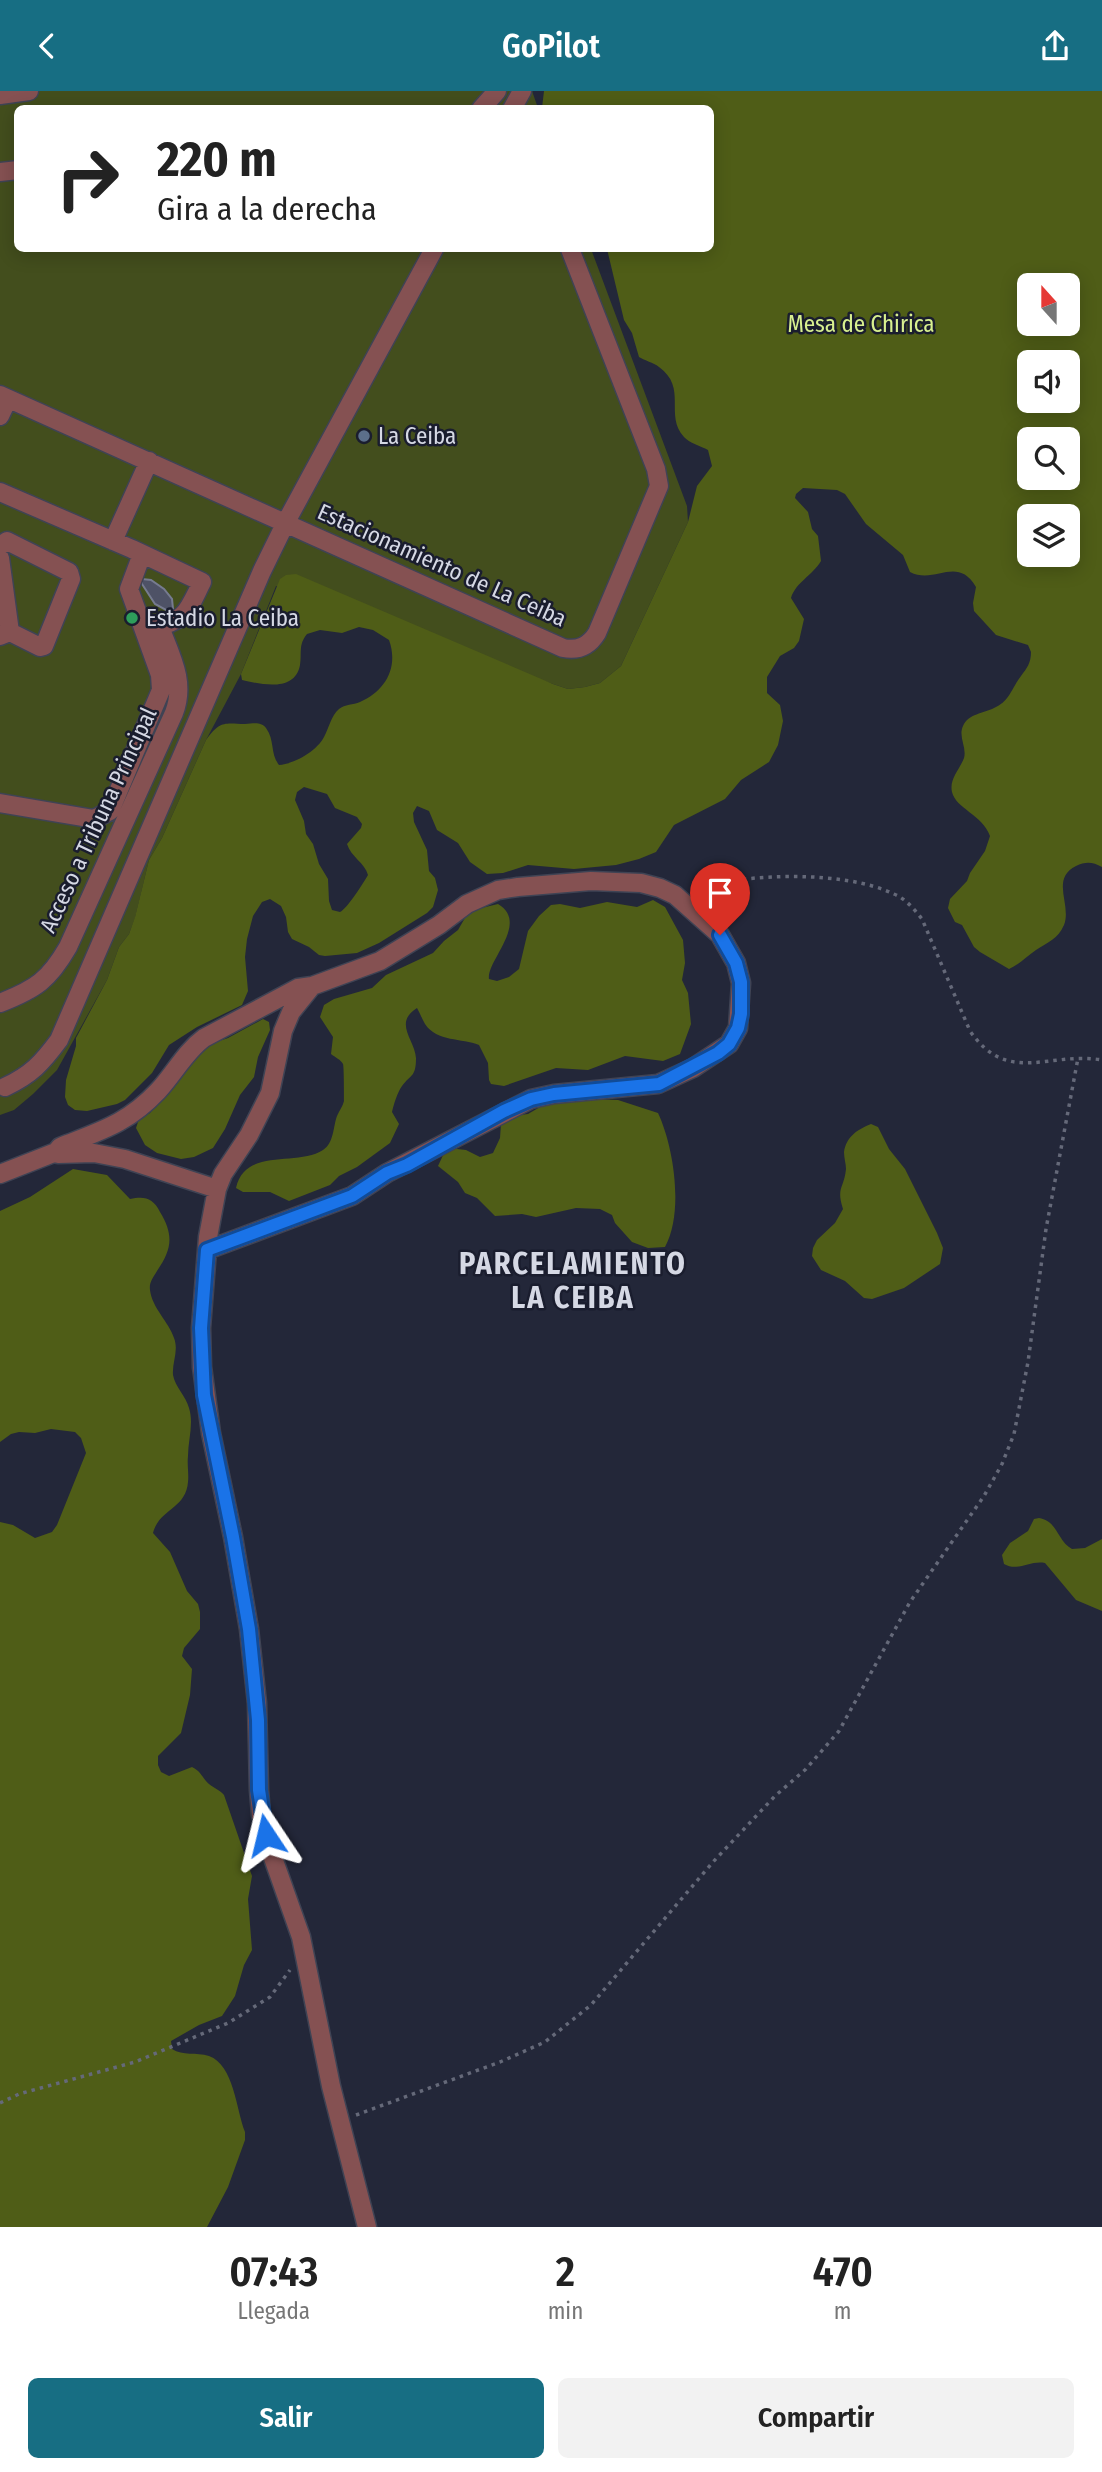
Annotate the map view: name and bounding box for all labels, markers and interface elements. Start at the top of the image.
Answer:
icon: back [28,27,66,65]
text: GoPilot [502,27,600,65]
icon: share [1036,27,1074,65]
text: 220 m [157,130,277,189]
icon: right [42,133,133,224]
text: Gira a la derecha [157,190,377,228]
north arrow [1017,273,1080,336]
map controls [1017,273,1080,567]
park label: Mesa de Chirica [787,310,935,338]
button: sound [1017,350,1080,413]
place label: La Ceiba [378,422,456,450]
button: search [1017,427,1080,490]
marker: La Ceiba [356,428,372,444]
street label: Estacionamiento de La Ceiba [313,497,571,633]
button: layers [1017,504,1080,567]
place label: Estadio La Ceiba [146,604,299,632]
marker: Estadio La Ceiba [124,610,140,626]
street label: Acceso a Tribuna Principal [33,703,163,937]
pin [690,863,750,935]
icon: arrive [701,874,739,912]
district label: PARCELAMIENTO LA CEIBA [459,1246,687,1316]
position arrow [229,1798,303,1872]
text: 07:43 [229,2247,318,2297]
text: 2 [556,2247,575,2297]
text: 470 [812,2247,873,2297]
text: Llegada [238,2297,310,2325]
text: min [548,2297,583,2325]
text: m [834,2297,851,2325]
button: Salir [28,2378,544,2458]
button: Compartir [558,2378,1074,2458]

